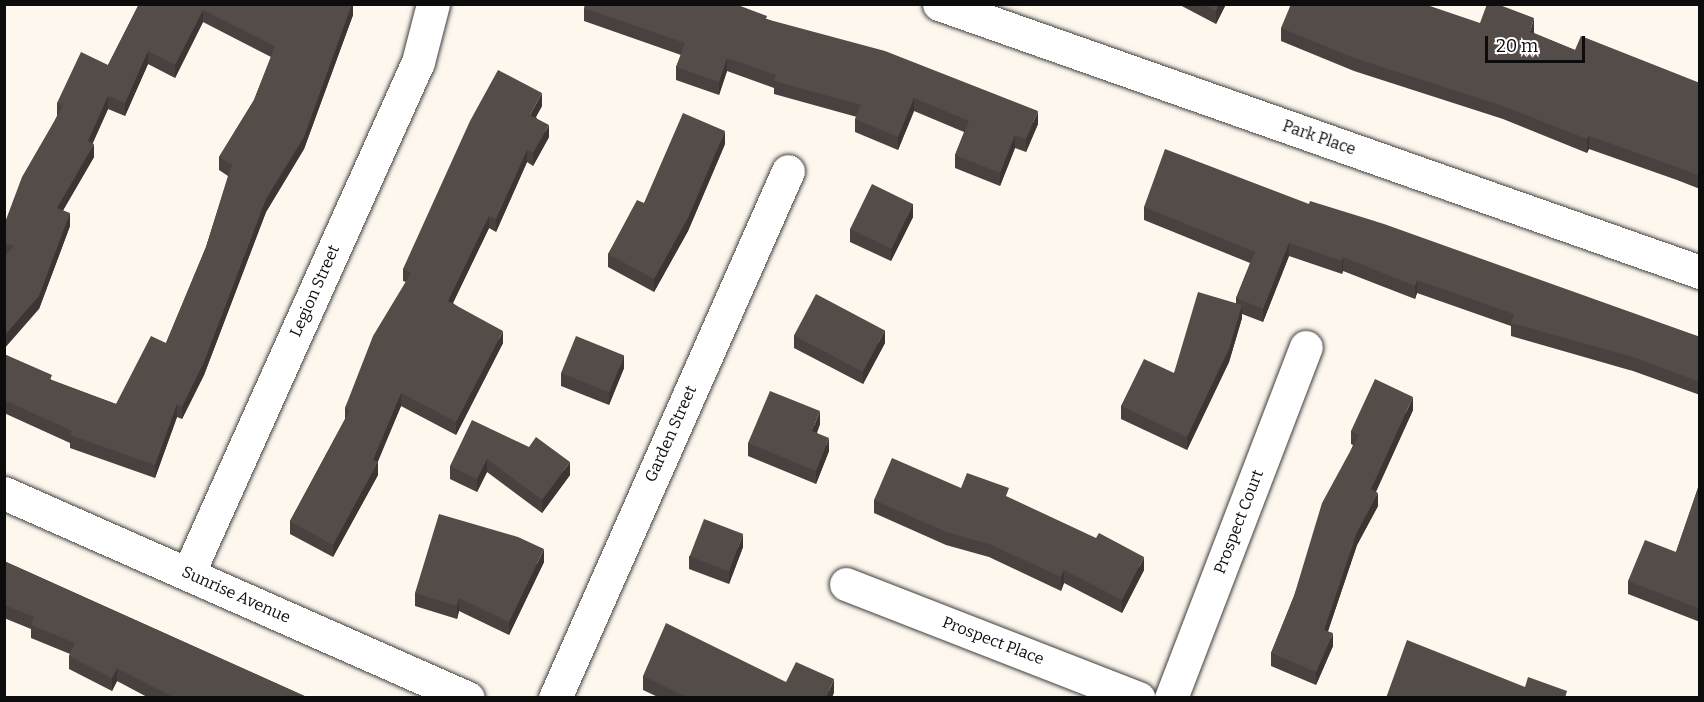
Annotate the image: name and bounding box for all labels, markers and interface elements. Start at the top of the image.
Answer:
scale bar [1488,24,1588,62]
text: 20 m [1496,35,1538,57]
street label: Park Place [1280,117,1358,159]
street label: Legion Street [286,242,344,340]
street label: Garden Street [641,383,701,485]
street label: Prospect Court [1210,467,1268,577]
street label: Sunrise Avenue [179,562,293,628]
street label: Prospect Place [939,613,1047,669]

